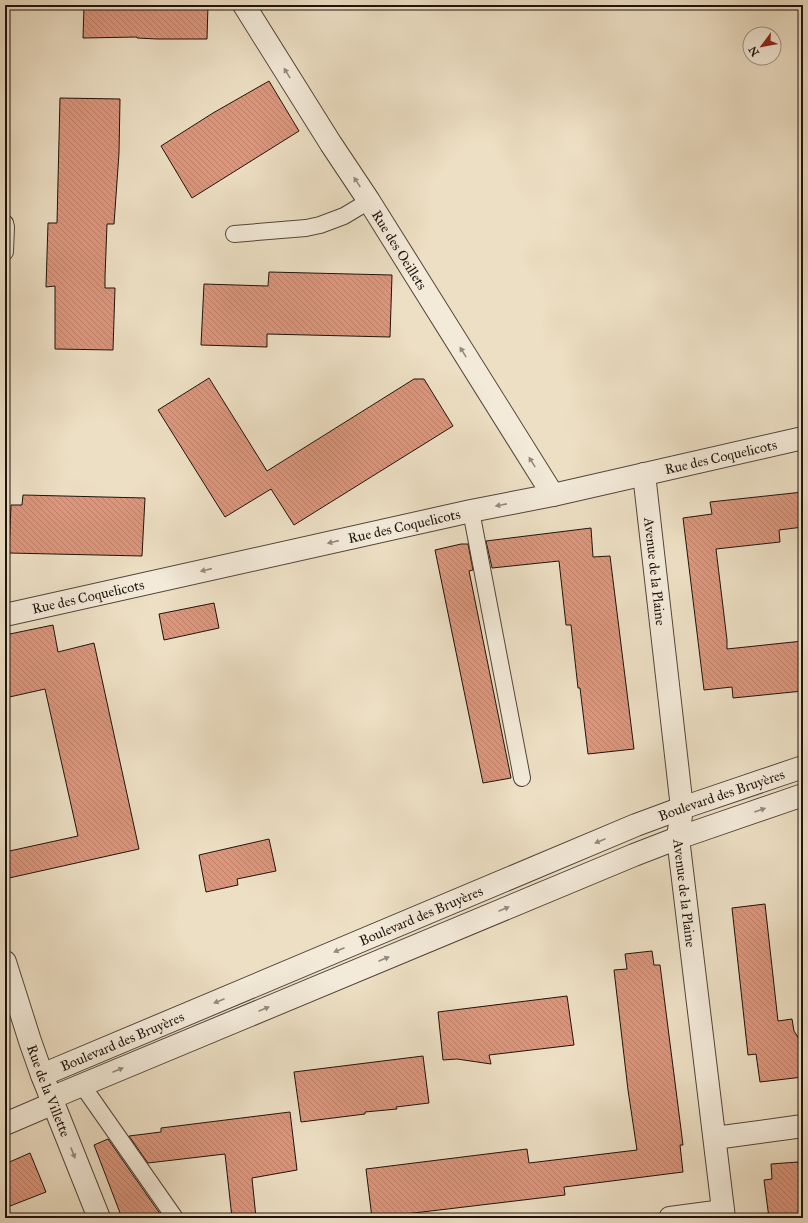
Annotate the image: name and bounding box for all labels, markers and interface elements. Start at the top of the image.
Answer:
north arrow [742,26,782,66]
text: N [746,43,762,58]
one-way arrow [283,67,290,79]
one-way arrow [353,176,360,188]
street label: Rue des Oeillets [368,207,431,293]
one-way arrow [459,346,467,357]
street label: Rue des Coquelicots [663,436,778,478]
one-way arrow [529,456,536,468]
one-way arrow [495,502,507,508]
street label: Rue des Coquelicots [346,505,462,547]
street label: Avenue de la Plaine [640,515,670,627]
one-way arrow [327,539,339,545]
one-way arrow [200,567,212,573]
street label: Rue des Coquelicots [30,576,146,617]
street label: Boulevard des Bruyères [656,765,787,825]
one-way arrow [754,806,766,812]
street label: Avenue de la Plaine [670,837,700,948]
one-way arrow [594,838,606,844]
street label: Boulevard des Bruyères [356,882,485,949]
one-way arrow [498,906,510,912]
one-way arrow [332,948,344,954]
one-way arrow [378,956,390,962]
one-way arrow [213,998,224,1004]
one-way arrow [258,1006,269,1012]
street label: Boulevard des Bruyères [58,1008,187,1075]
street label: Rue de la Villette [23,1042,74,1139]
one-way arrow [112,1066,124,1072]
one-way arrow [71,1147,77,1159]

